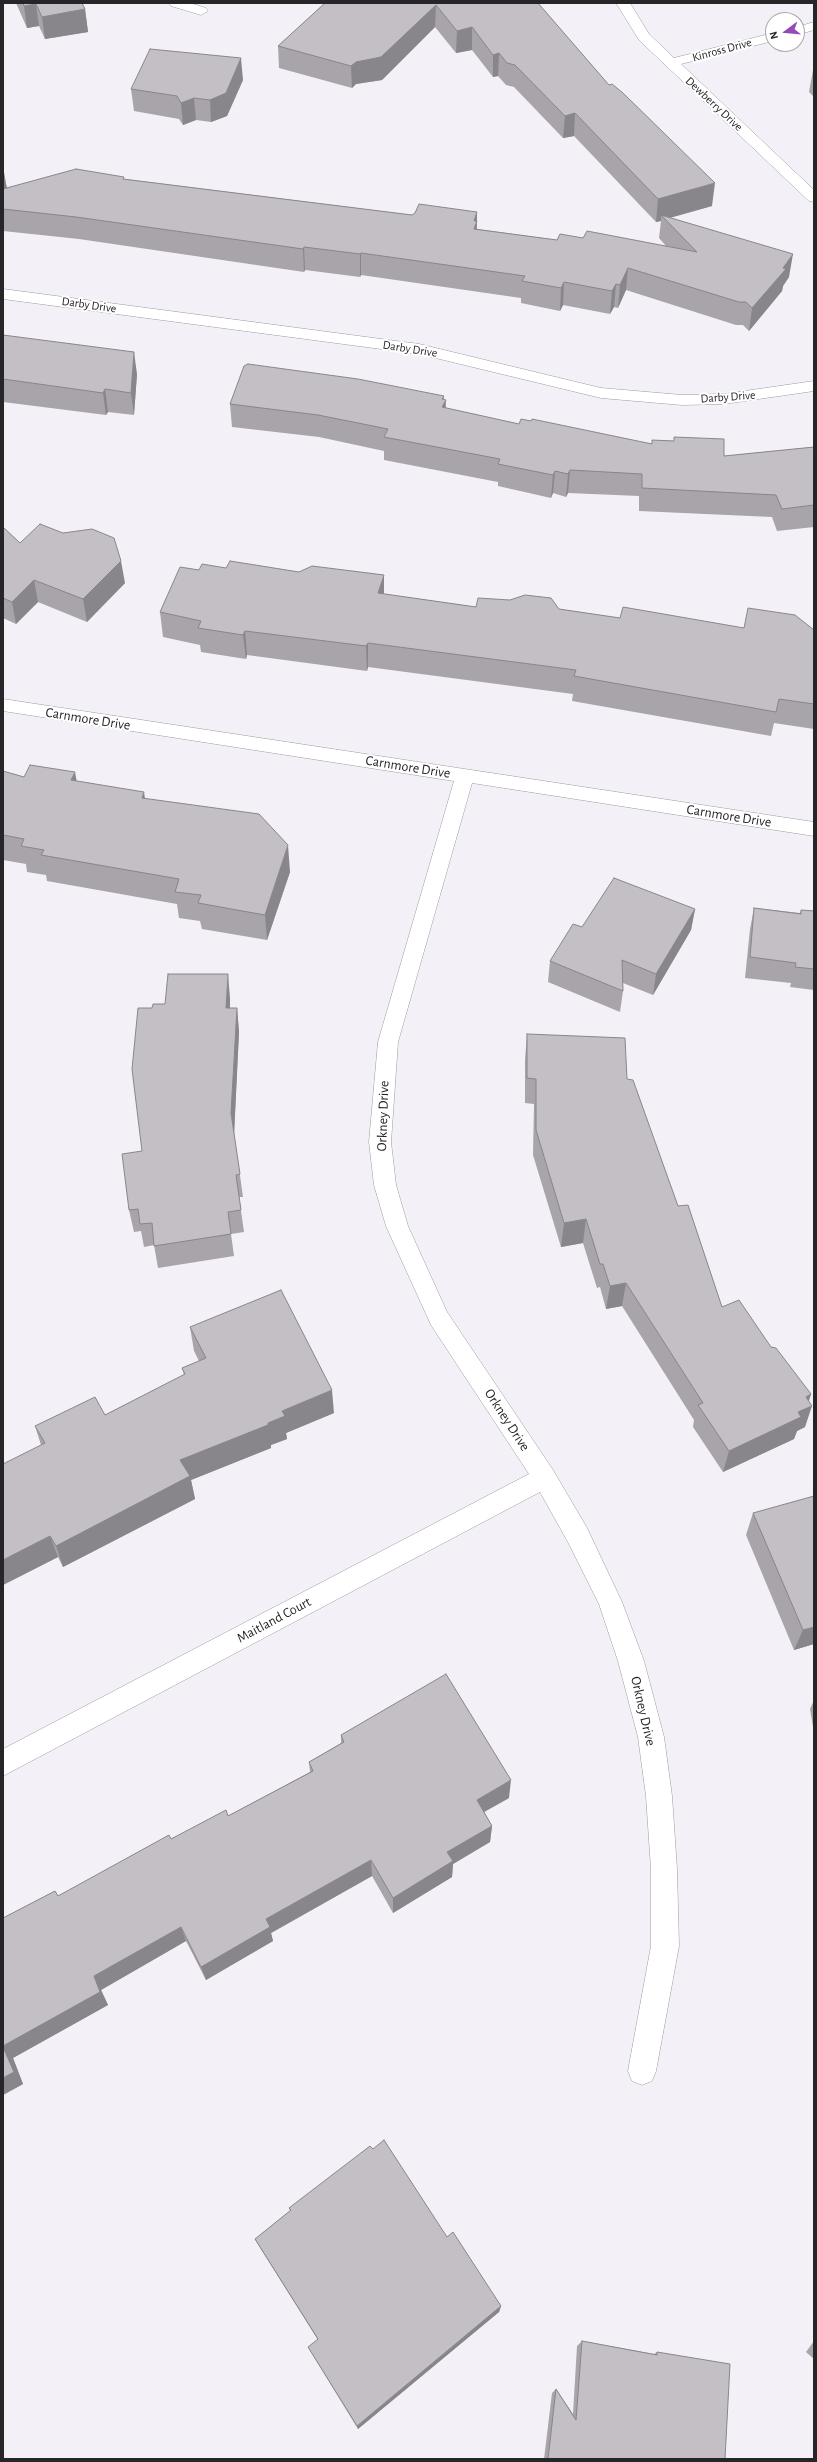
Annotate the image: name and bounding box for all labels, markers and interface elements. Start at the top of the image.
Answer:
north arrow [765,12,805,52]
text: N [768,30,780,40]
street label: Kinross Drive [691,35,753,65]
street label: Dewberry Drive [682,74,746,134]
street label: Darby Drive [61,294,117,316]
street label: Darby Drive [382,338,438,360]
street label: Darby Drive [700,388,756,406]
street label: Carnmore Drive [44,704,132,734]
street label: Carnmore Drive [364,752,452,782]
street label: Carnmore Drive [685,801,773,831]
street label: Orkney Drive [373,1080,393,1152]
street label: Orkney Drive [481,1386,533,1454]
street label: Maitland Court [234,1593,314,1647]
street label: Orkney Drive [627,1675,659,1747]

